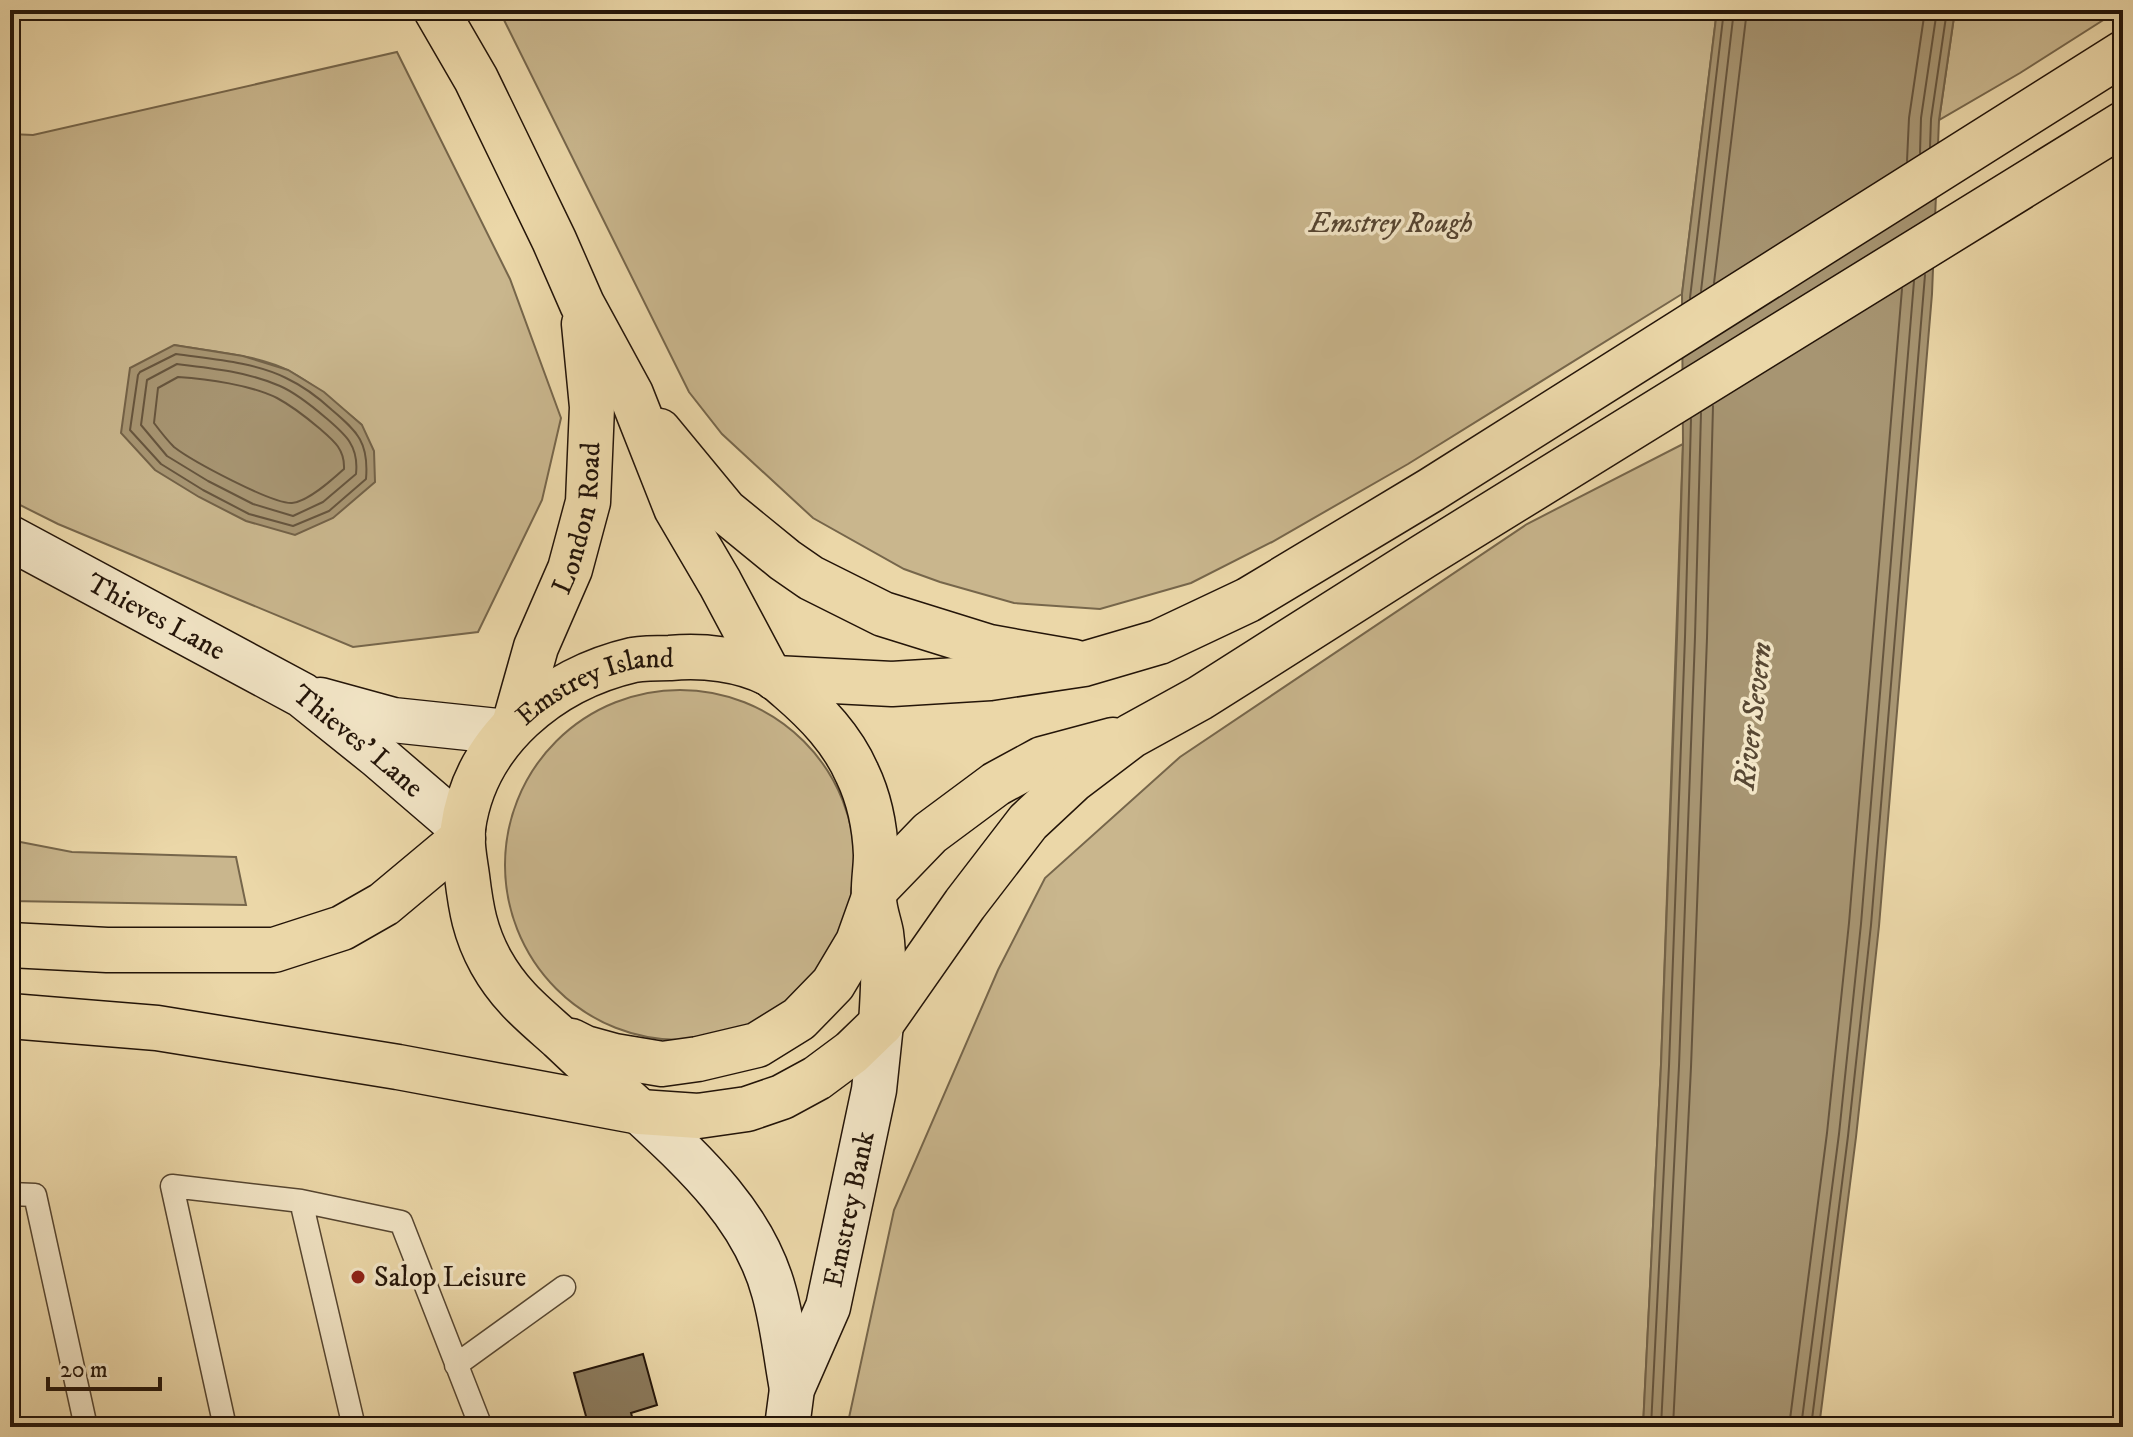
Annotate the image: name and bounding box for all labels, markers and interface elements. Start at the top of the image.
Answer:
park label: Emstrey Rough [1307,206,1473,241]
street label: London Road [544,441,608,599]
street label: Thieves Lane [81,565,232,668]
street label: Emstrey Island [508,640,674,733]
water label: River Severn [1726,640,1781,793]
street label: Thieves' Lane [285,677,431,805]
street label: Emstrey Bank [815,1128,882,1290]
place label: Salop Leisure [374,1260,526,1295]
marker: Salop Leisure [349,1268,367,1286]
scale bar [48,1341,160,1391]
text: 20 m [60,1355,108,1385]

